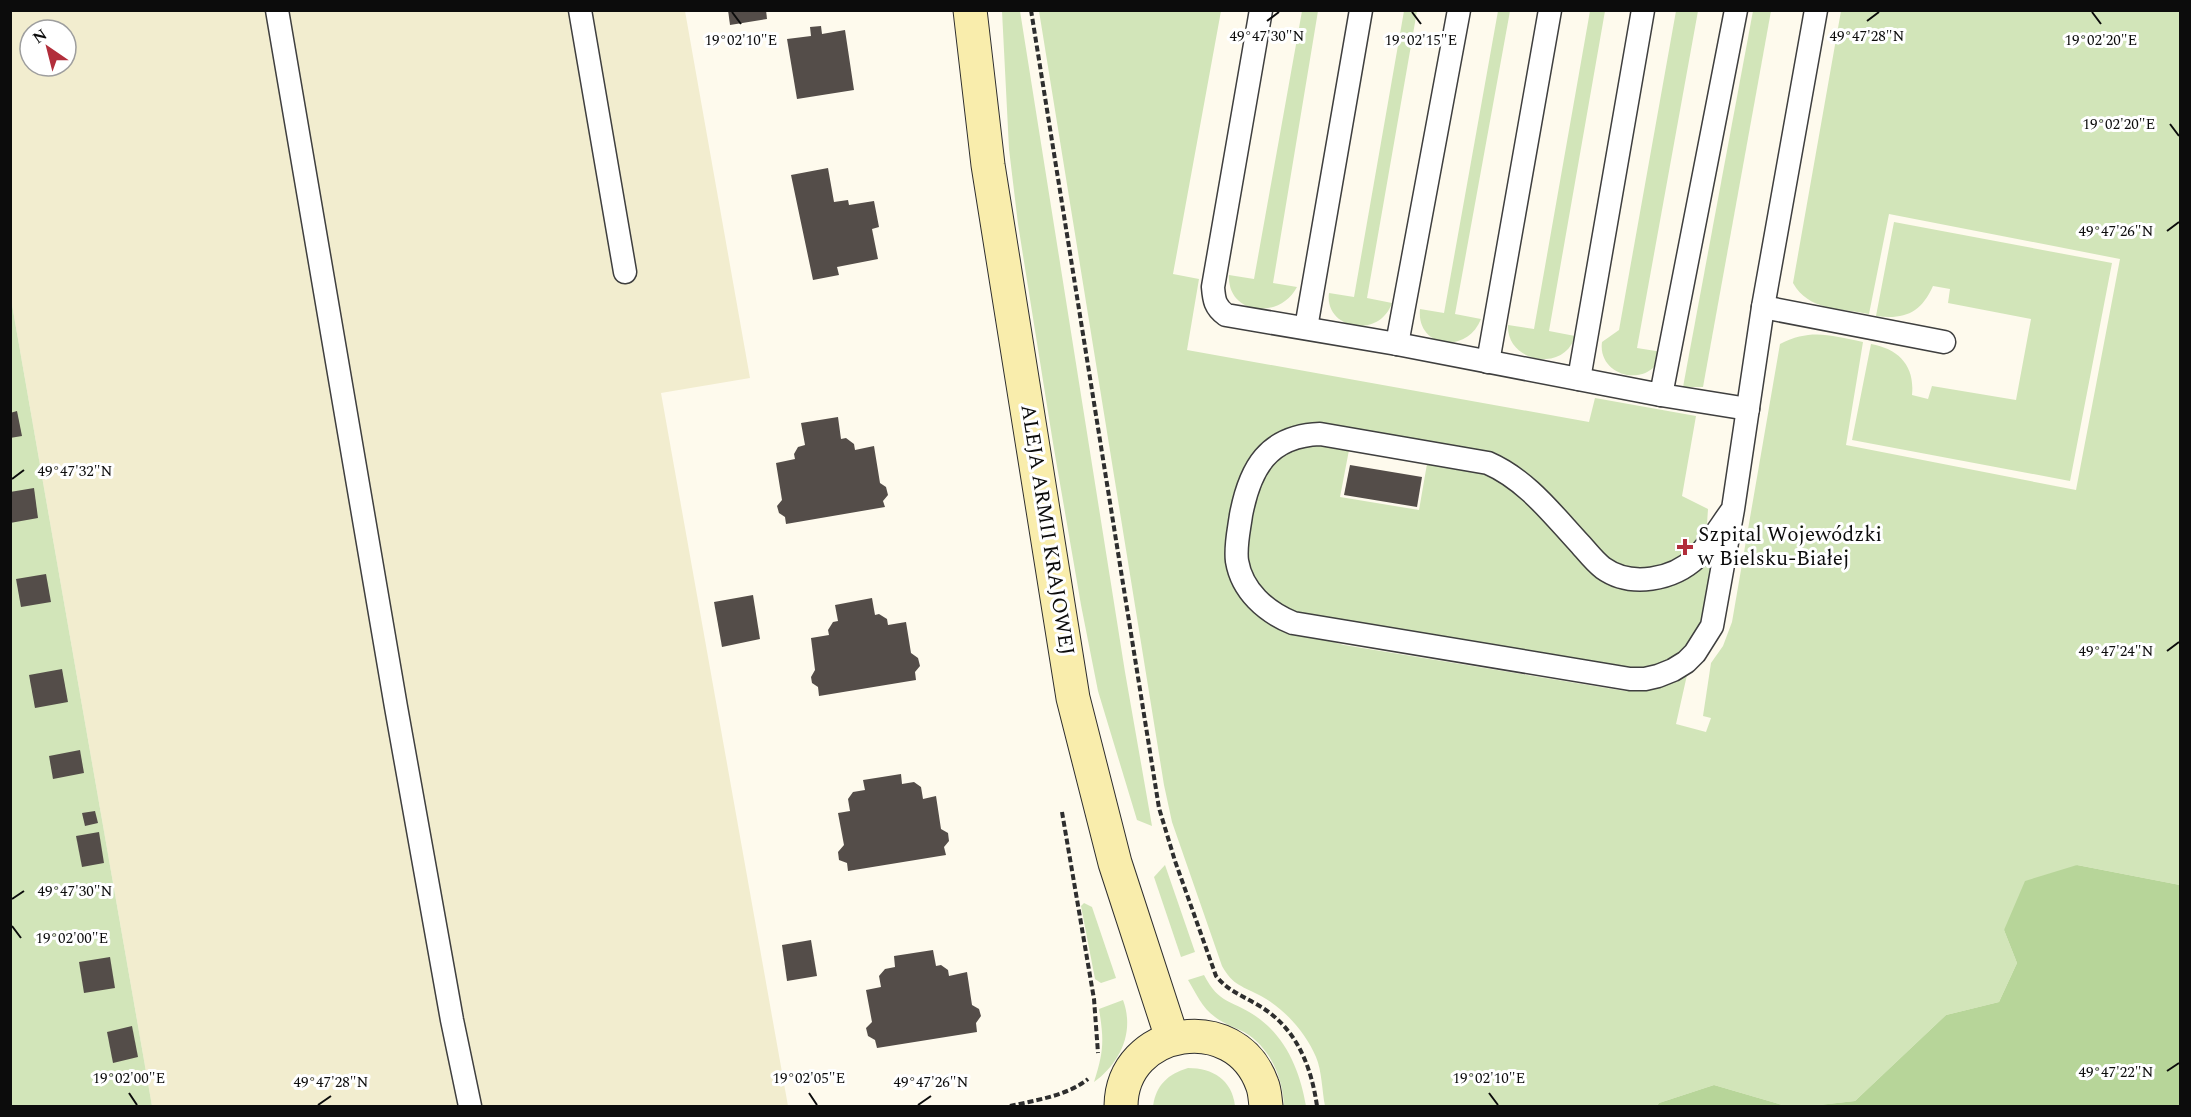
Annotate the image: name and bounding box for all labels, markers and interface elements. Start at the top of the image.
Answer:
north arrow [18,18,78,78]
text: N [28,23,52,50]
text: 49°47'30"N [1230,25,1305,48]
text: 49°47'28"N [1830,25,1905,48]
text: 19°02'10"E [705,29,777,52]
text: 19°02'15"E [1385,29,1457,52]
text: 19°02'20"E [2065,29,2137,52]
text: 19°02'20"E [2083,113,2155,136]
text: 49°47'26"N [2079,220,2154,243]
street label: ALEJA ARMII KRAJOWEJ [1011,402,1083,658]
text: 49°47'32"N [38,460,113,483]
place label: Szpital Wojewódzki w Bielsku-Białej [1697,519,1882,575]
marker: Szpital Wojewódzki w Bielsku-Białej [1676,538,1694,556]
text: 49°47'24"N [2079,640,2154,663]
text: 49°47'30"N [38,880,113,903]
text: 19°02'00"E [36,927,108,950]
text: 49°47'22"N [2079,1061,2154,1084]
text: 19°02'00"E [93,1067,165,1090]
text: 19°02'05"E [773,1067,845,1090]
text: 19°02'10"E [1453,1067,1525,1090]
text: 49°47'28"N [294,1071,369,1094]
text: 49°47'26"N [894,1071,969,1094]

